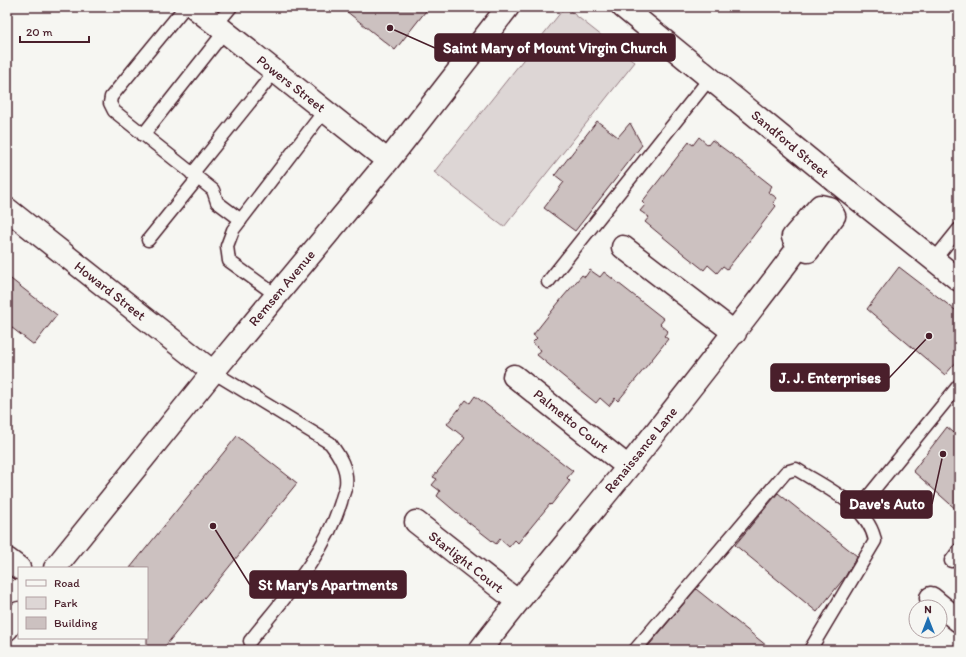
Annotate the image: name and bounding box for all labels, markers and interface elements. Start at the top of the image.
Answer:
scale bar [20,18,89,44]
text: 20 m [26,25,53,39]
callout: Saint Mary of Mount Virgin Church [435,34,675,61]
text: Saint Mary of Mount Virgin Church [443,39,667,58]
street label: Powers Street [253,52,329,116]
street label: Sandford Street [748,106,832,182]
street label: Remsen Avenue [245,246,319,330]
street label: Howard Street [71,258,149,324]
callout: J. J. Enterprises [771,364,889,391]
text: J. J. Enterprises [778,369,881,388]
street label: Palmetto Court [530,386,612,456]
street label: Renaissance Lane [601,403,681,497]
callout: Dave's Auto [841,491,932,518]
text: Dave's Auto [849,495,925,513]
street label: Starlight Court [425,527,507,597]
legend [18,567,148,639]
callout: St Mary's Apartments [250,571,406,598]
text: Road [54,576,80,590]
text: St Mary's Apartments [258,576,398,595]
text: Park [54,596,78,610]
north arrow [908,599,948,639]
text: N [924,603,932,616]
text: Building [54,616,98,630]

